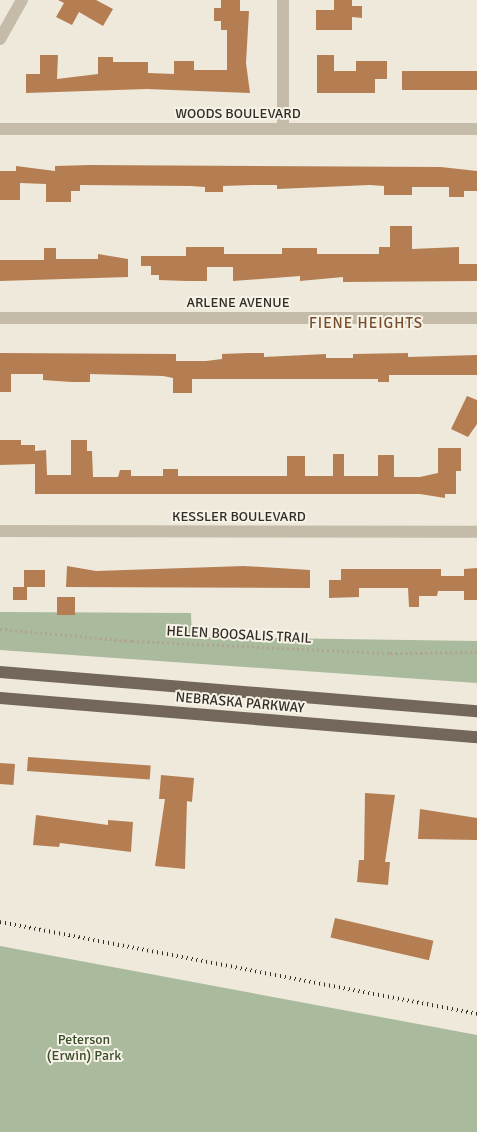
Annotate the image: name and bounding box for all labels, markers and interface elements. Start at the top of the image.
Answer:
street label: WOODS BOULEVARD [175,106,301,122]
street label: ARLENE AVENUE [186,295,290,311]
district label: FIENE HEIGHTS [307,315,425,333]
street label: KESSLER BOULEVARD [172,509,306,525]
street label: HELEN BOOSALIS TRAIL [166,623,312,647]
street label: NEBRASKA PARKWAY [175,689,305,717]
park label: Peterson (Erwin) Park [47,1032,121,1064]

